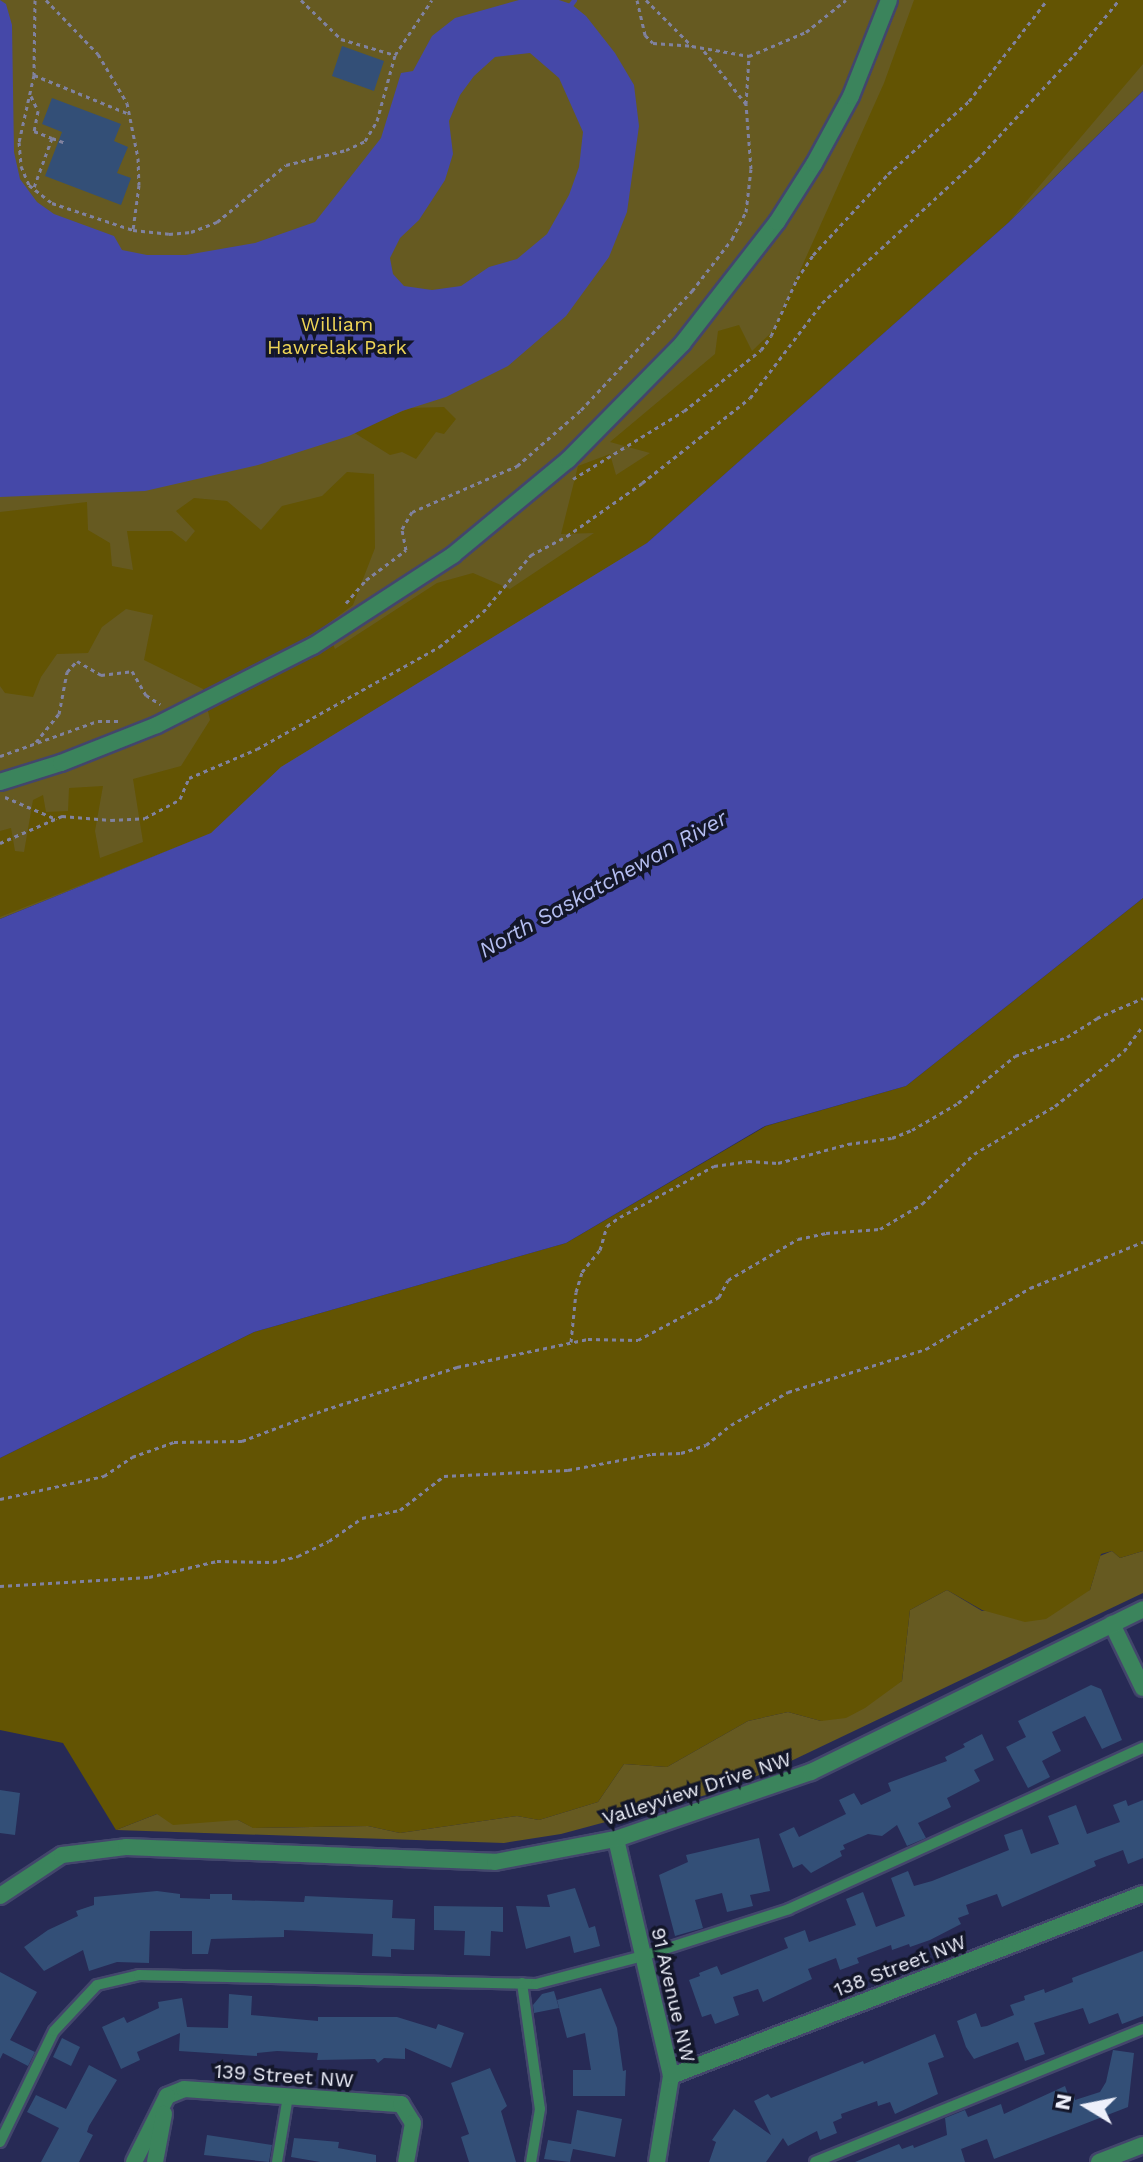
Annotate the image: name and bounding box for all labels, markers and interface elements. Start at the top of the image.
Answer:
park label: William Hawrelak Park [267,313,407,360]
water label: North Saskatchewan River [474,805,732,963]
street label: Valleyview Drive NW [599,1747,795,1831]
street label: 91 Avenue NW [646,1925,700,2065]
street label: 138 Street NW [831,1930,969,2002]
street label: 139 Street NW [214,2059,354,2093]
north arrow [1047,2066,1127,2146]
text: N [1049,2092,1077,2112]

